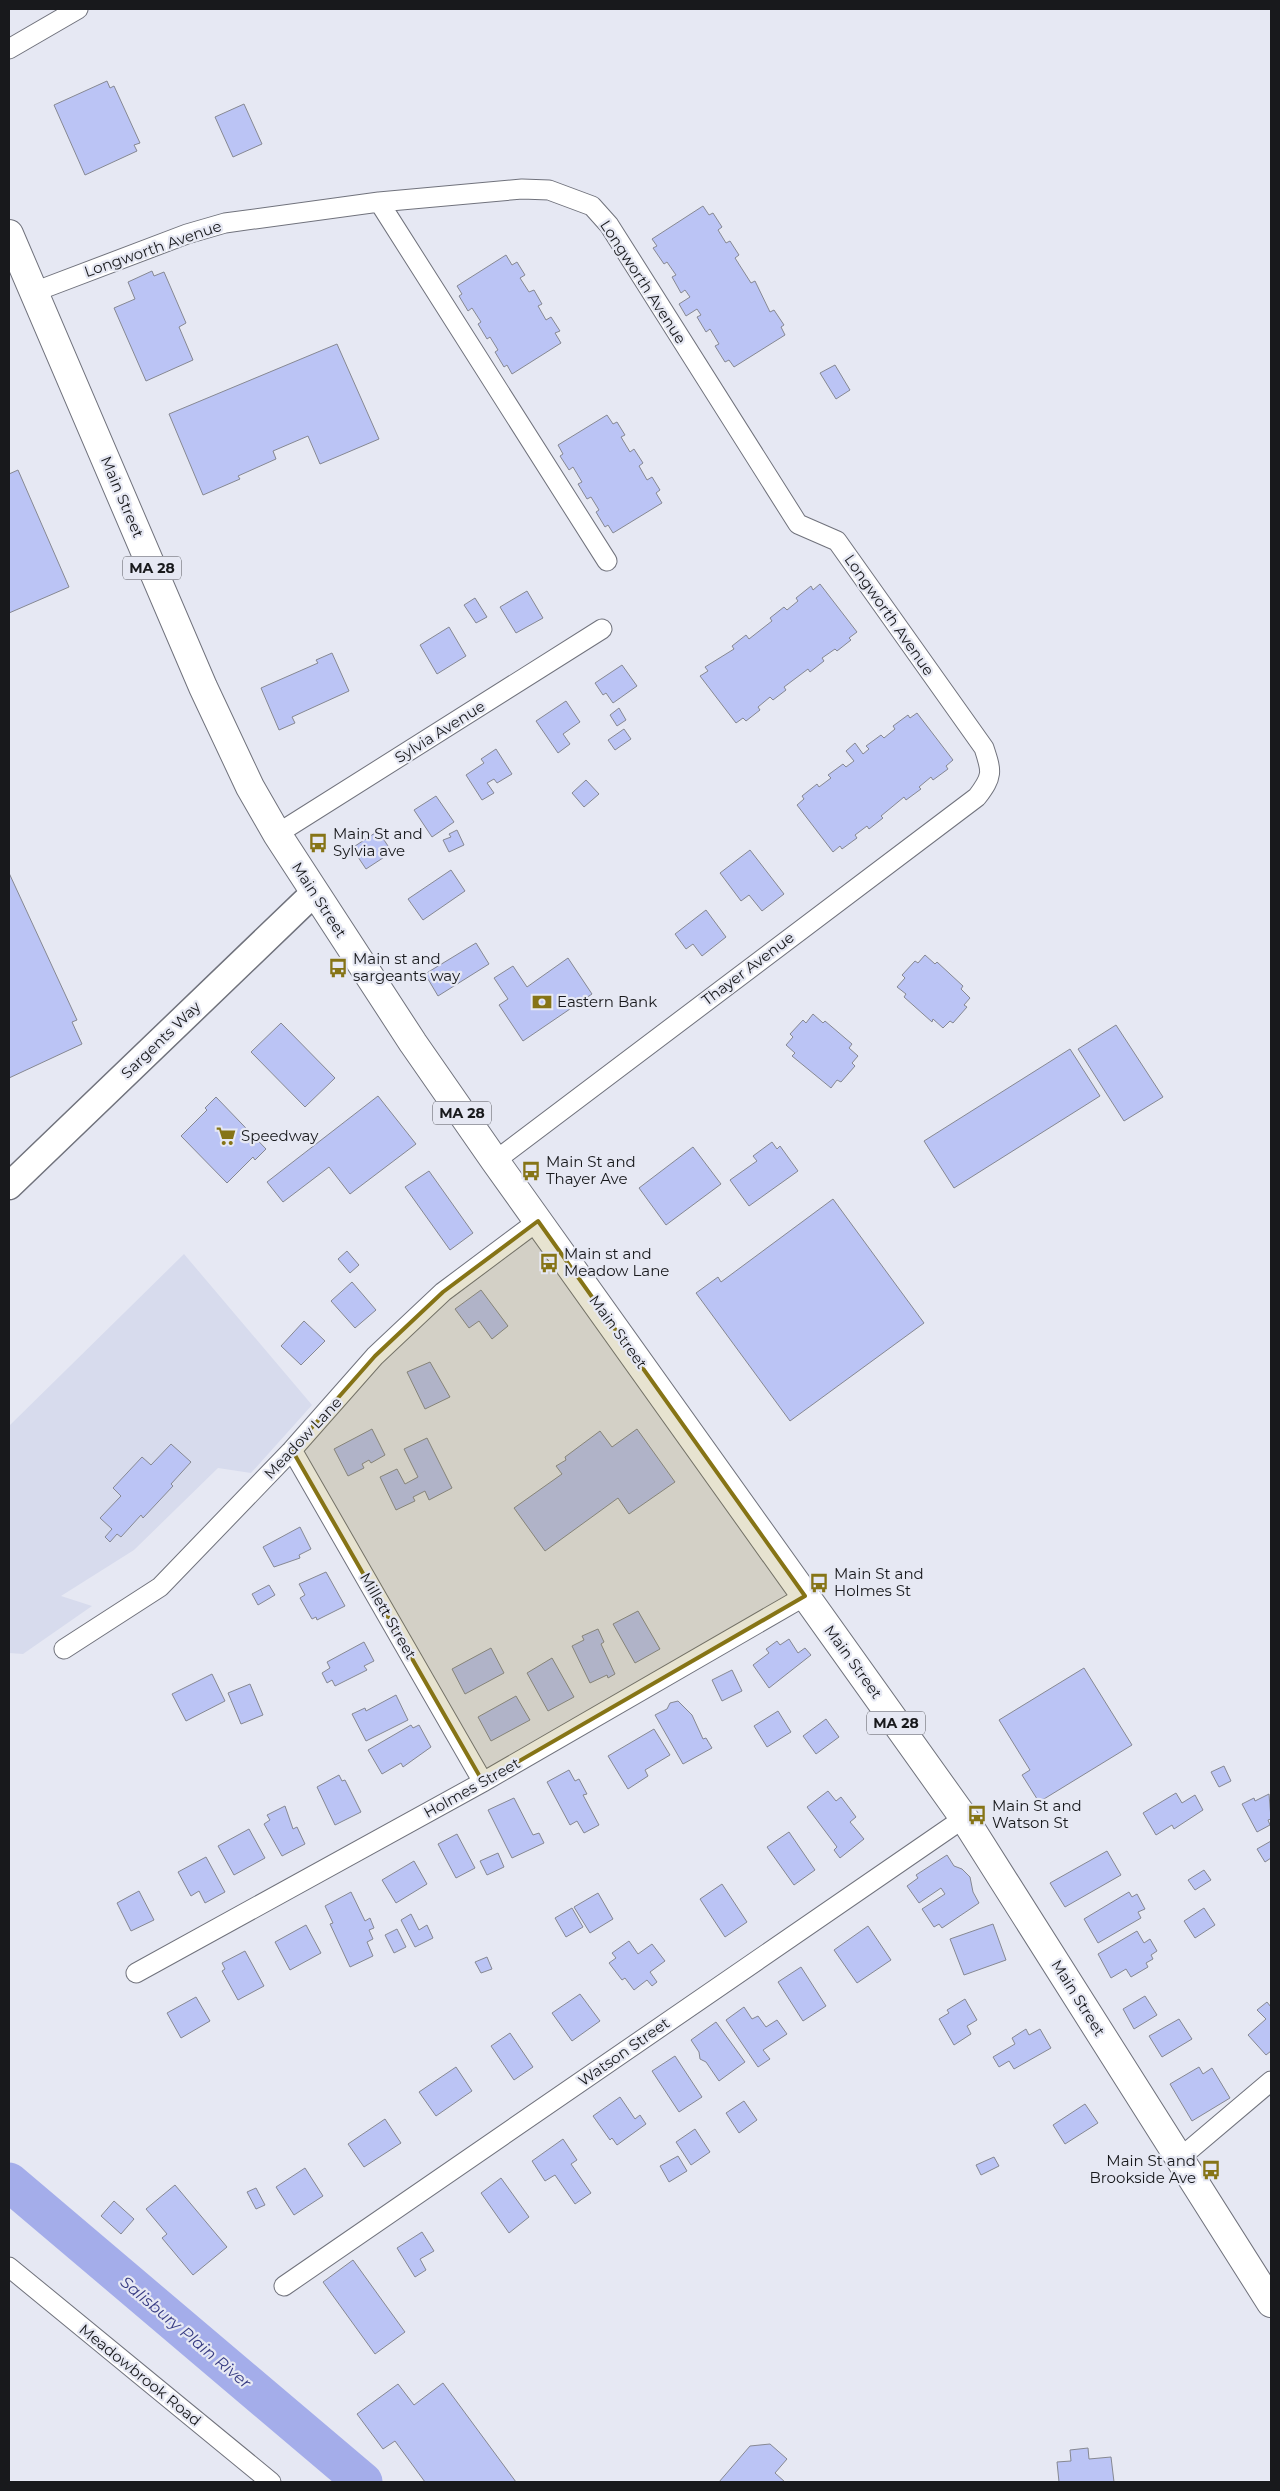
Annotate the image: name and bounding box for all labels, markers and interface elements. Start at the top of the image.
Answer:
street label: Longworth Avenue [82,216,224,281]
street label: Longworth Avenue [596,216,691,347]
street label: Main Street [97,453,148,540]
street label: Longworth Avenue [840,550,938,679]
road number: MA 28 [123,556,181,580]
street label: Sylvia Avenue [391,696,488,767]
place label: Main St and Sylvia ave [333,824,423,860]
bus stop icon: Main St and Sylvia ave [307,832,329,854]
street label: Main Street [288,858,351,941]
street label: Thayer Avenue [698,928,798,1010]
place label: Main st and sargeants way [353,949,461,985]
bus stop icon: Main st and sargeants way [327,957,349,979]
bank icon: Eastern Bank [531,991,553,1013]
place label: Eastern Bank [557,992,657,1011]
street label: Sargents Way [117,996,205,1082]
road number: MA 28 [433,1102,491,1124]
supermarket icon: Speedway [215,1125,237,1147]
place label: Speedway [241,1126,319,1145]
place label: Main St and Thayer Ave [546,1152,636,1188]
bus stop icon: Main St and Thayer Ave [520,1160,542,1182]
place label: Main st and Meadow Lane [564,1244,669,1280]
bus stop icon: Main st and Meadow Lane [538,1252,560,1274]
street label: Main Street [585,1291,652,1372]
street label: Meadow Lane [260,1393,346,1483]
place label: Main St and Holmes St [834,1564,924,1600]
street label: Millett Street [356,1569,421,1662]
bus stop icon: Main St and Holmes St [808,1572,830,1594]
street label: Main Street [820,1621,887,1702]
road number: MA 28 [867,1712,925,1735]
street label: Holmes Street [420,1753,523,1822]
place label: Main St and Watson St [992,1796,1082,1832]
bus stop icon: Main St and Watson St [966,1804,988,1826]
street label: Main Street [1047,1956,1109,2040]
street label: Watson Street [574,2013,673,2090]
place label: Main St and Brookside Ave [1089,2151,1196,2187]
bus stop icon: Main St and Brookside Ave [1200,2159,1222,2181]
water label: Salisbury Plain River [117,2272,255,2393]
street label: Meadowbrook Road [75,2320,205,2430]

